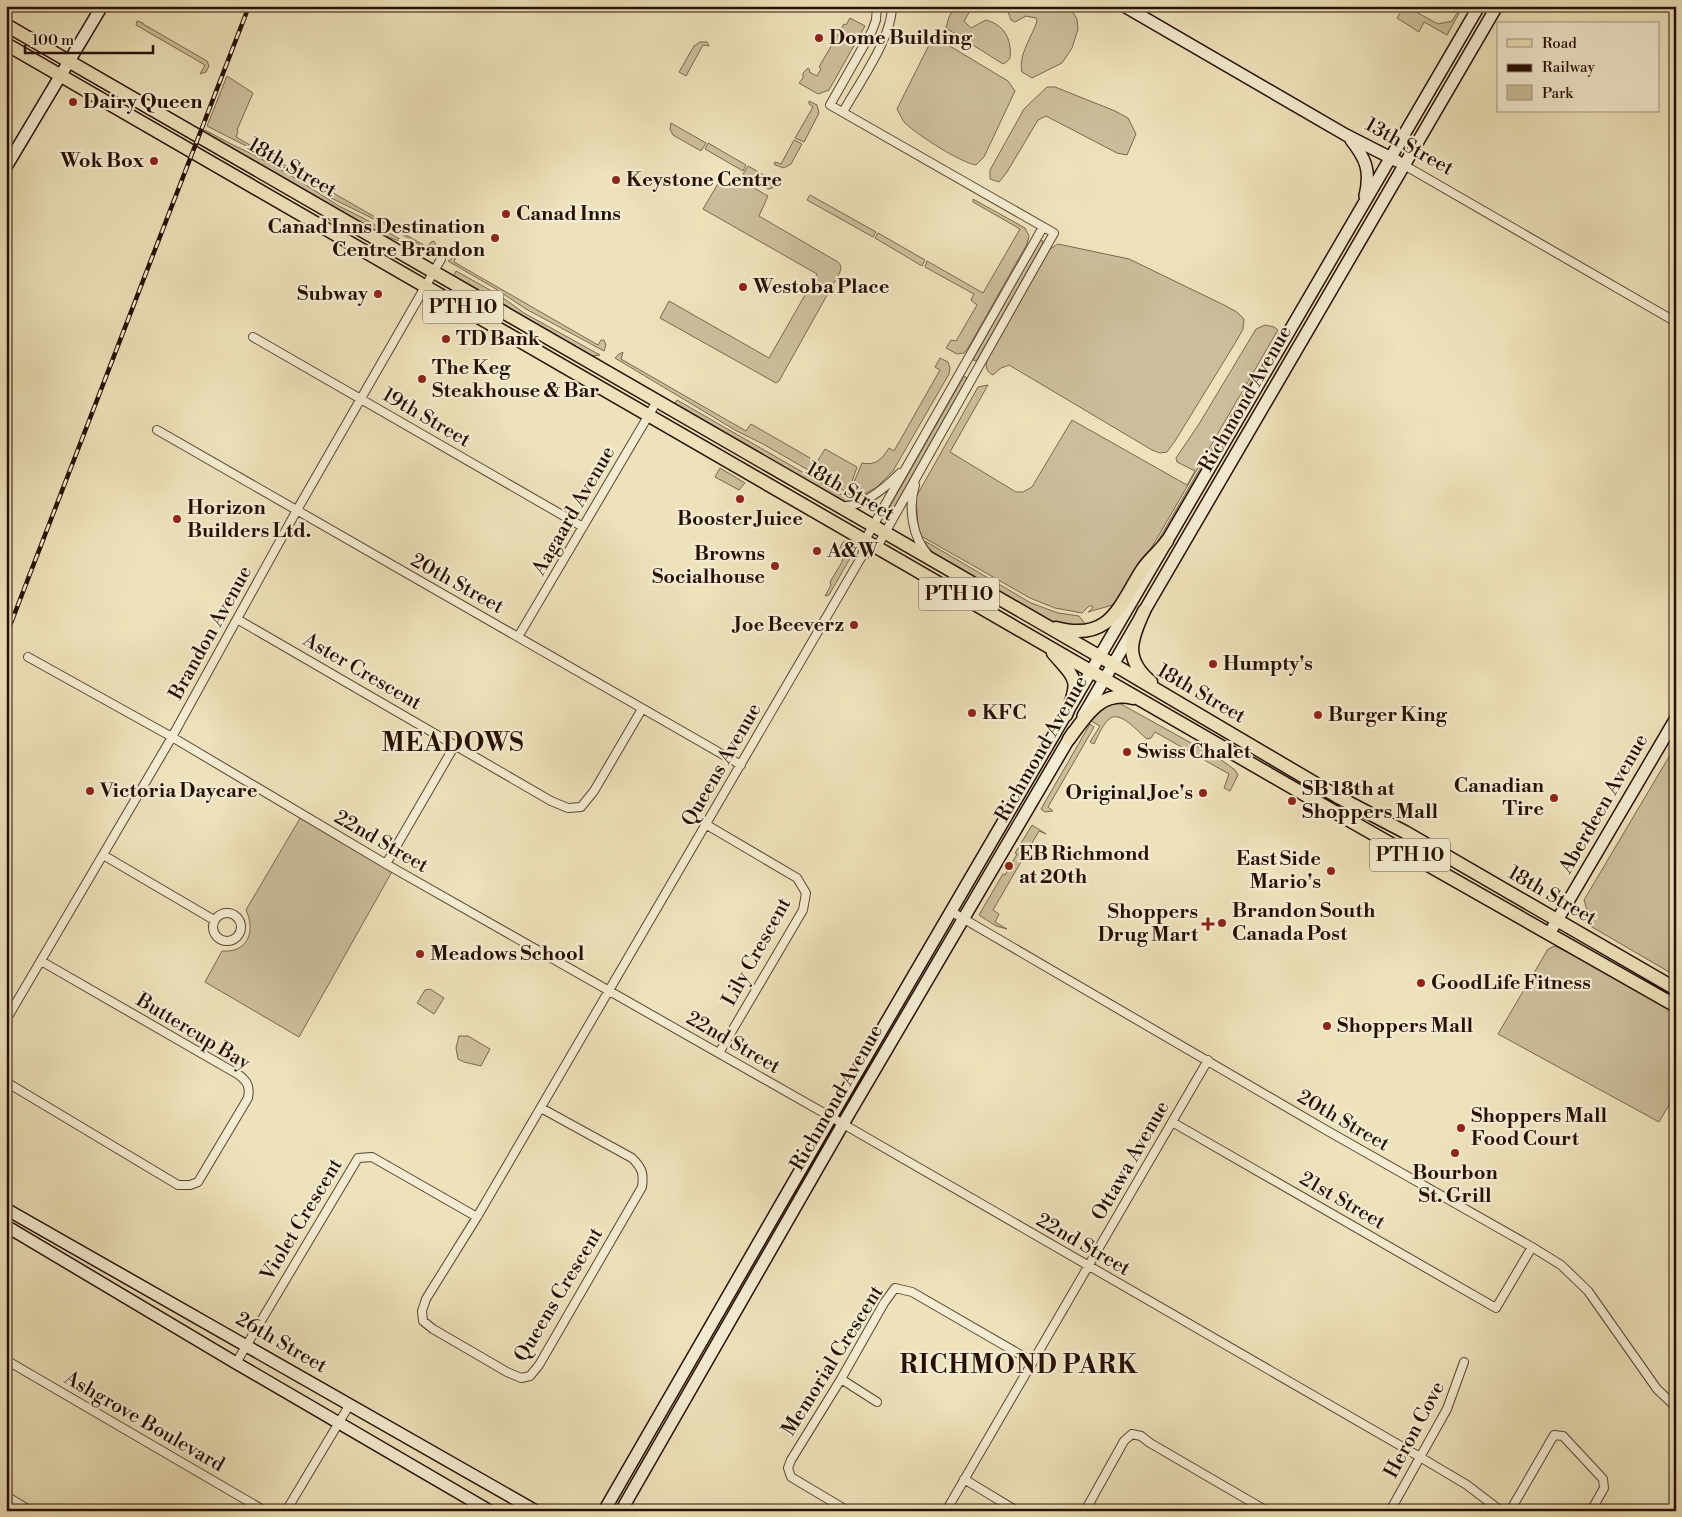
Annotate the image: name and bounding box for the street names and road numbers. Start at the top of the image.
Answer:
street label: 13th Street [1360,112,1458,182]
street label: 18th Street [243,133,341,203]
road number: PTH 10 [423,290,503,324]
street label: Richmond Avenue [1194,322,1298,476]
street label: 19th Street [377,383,475,453]
street label: Aagaard Avenue [526,442,621,581]
street label: 18th Street [801,457,899,527]
street label: 20th Street [406,548,508,620]
street label: Brandon Avenue [163,562,258,705]
road number: PTH 10 [919,578,999,610]
street label: Aster Crescent [297,627,426,716]
street label: 18th Street [1152,659,1250,729]
street label: Richmond Avenue [990,672,1094,826]
street label: Queens Avenue [677,699,767,831]
street label: Aberdeen Avenue [1553,730,1654,879]
street label: 22nd Street [329,805,433,879]
road number: PTH 10 [1370,838,1450,872]
street label: 18th Street [1503,861,1601,931]
street label: Lily Crescent [717,893,797,1011]
street label: Buttercup Bay [130,988,255,1076]
street label: 22nd Street [681,1006,785,1080]
street label: Richmond Avenue [785,1021,889,1175]
street label: 20th Street [1292,1085,1394,1157]
street label: Ottawa Avenue [1087,1097,1175,1225]
street label: Violet Crescent [255,1154,348,1287]
street label: 21st Street [1295,1166,1389,1236]
street label: 22nd Street [1031,1208,1135,1282]
street label: Queens Crescent [509,1223,609,1367]
street label: Memorial Crescent [777,1281,889,1441]
street label: 26th Street [231,1307,331,1379]
street label: Ashgrove Boulevard [59,1365,229,1478]
street label: Heron Cove [1379,1377,1451,1483]

